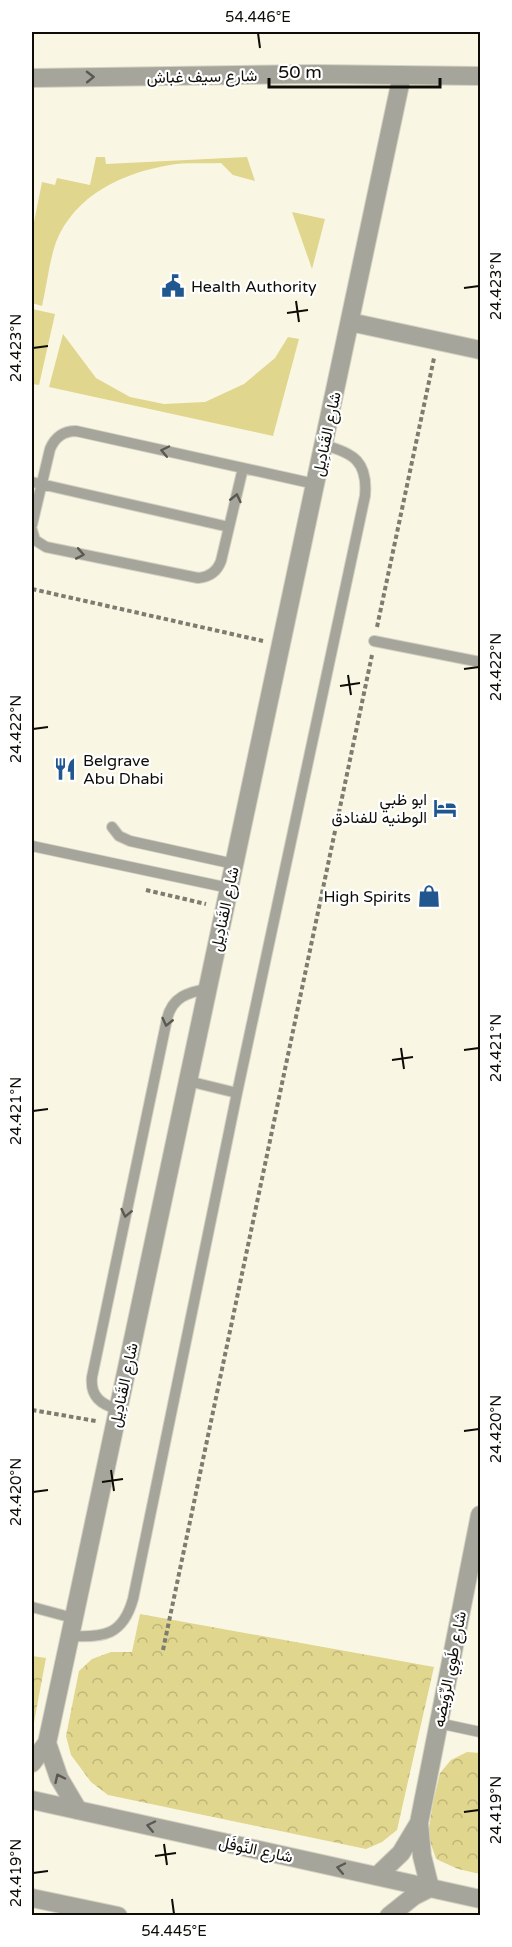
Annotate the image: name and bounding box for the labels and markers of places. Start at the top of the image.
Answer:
public building icon: Health Authority [160,273,186,299]
place label: Health Authority [191,277,317,297]
place label: Belgrave Abu Dhabi [83,751,164,789]
restaurant icon: Belgrave Abu Dhabi [52,756,78,782]
place label: ابو ظبي الوطنيه للفنادق [332,790,427,828]
hotel icon: ابو ظبي الوطنيه للفنادق [432,795,458,821]
shop icon: High Spirits [416,883,442,909]
place label: High Spirits [323,887,411,907]

